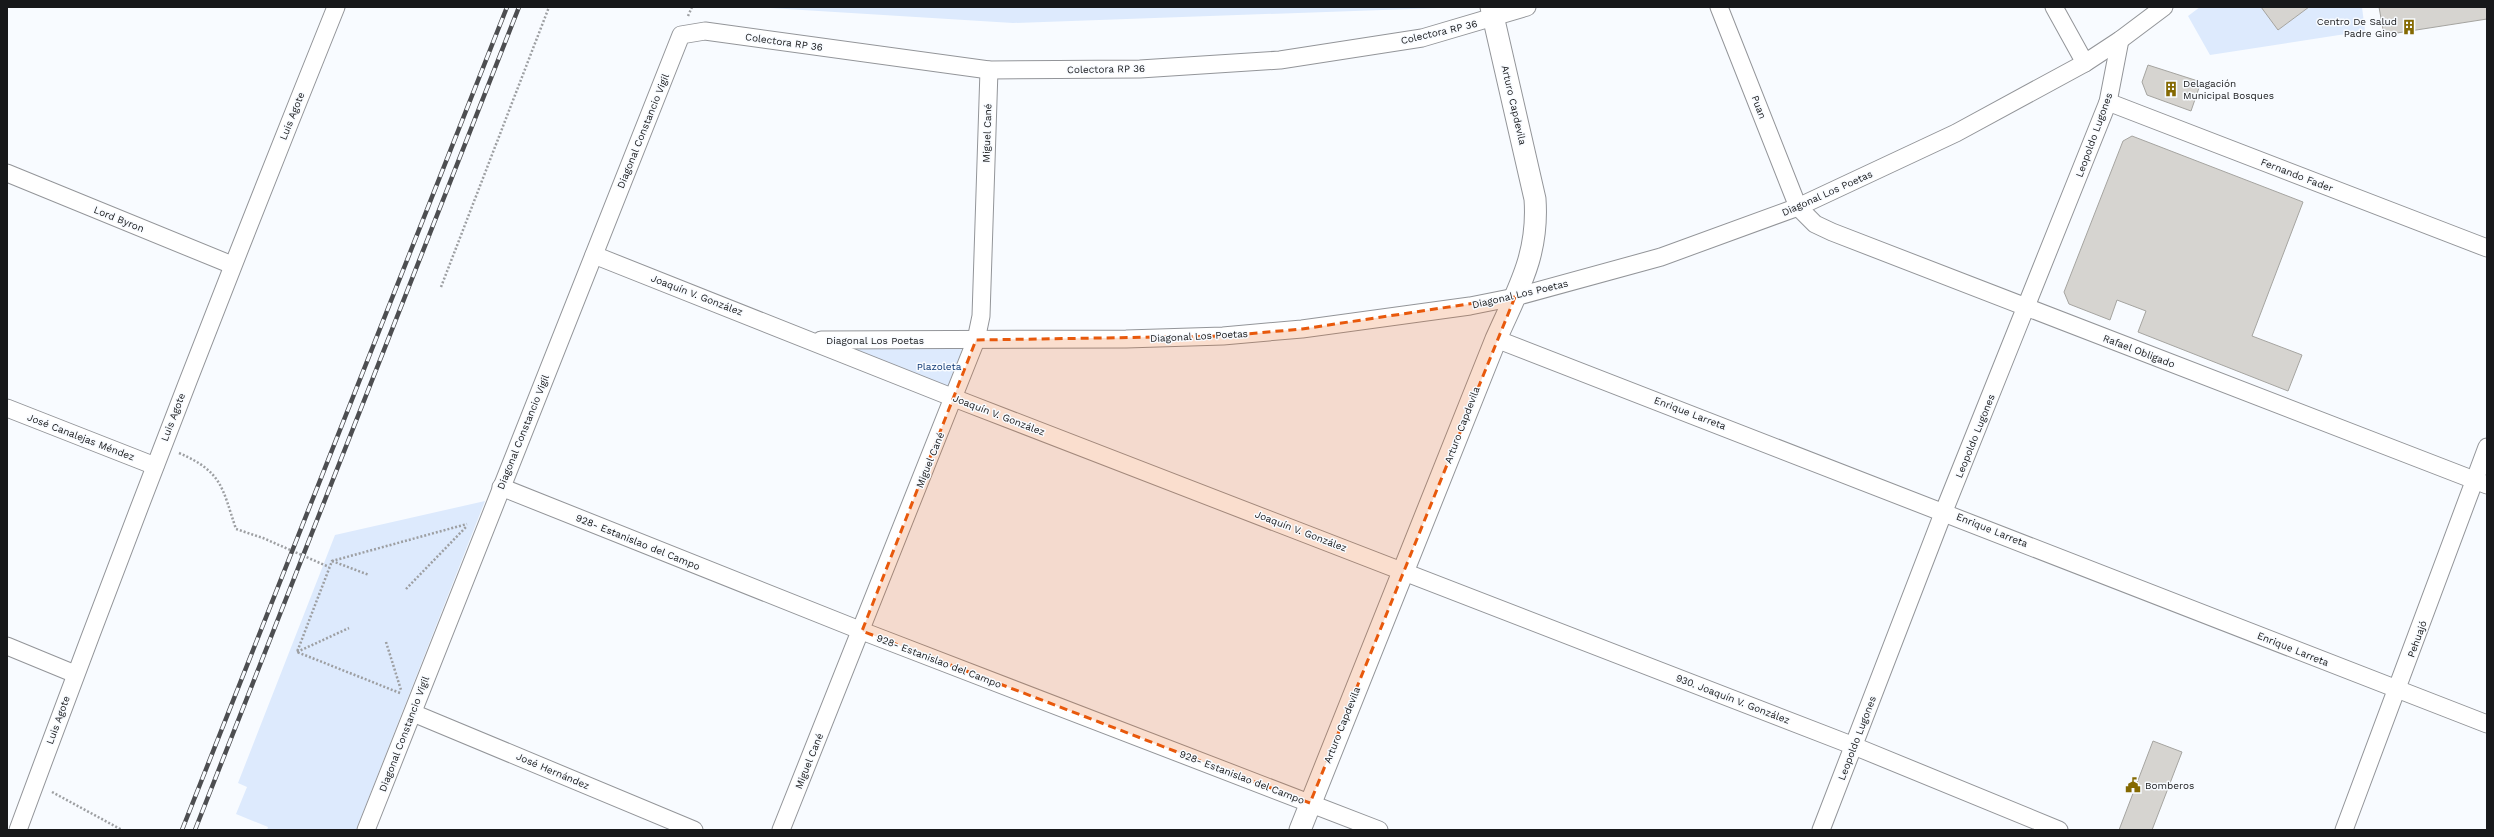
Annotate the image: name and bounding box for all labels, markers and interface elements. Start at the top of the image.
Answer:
place label: Centro De Salud Padre Gino [2317,16,2397,39]
street label: Colectora RP 36 [1400,18,1478,46]
building icon: Centro De Salud Padre Gino [2400,18,2418,36]
street label: Colectora RP 36 [745,31,823,53]
street label: Colectora RP 36 [1067,63,1145,75]
street label: Arturo Capdevila [1499,64,1529,146]
street label: Diagonal Constancio Vigil [615,72,671,190]
place label: Delagación Municipal Bosques [2183,78,2274,101]
building icon: Delagación Municipal Bosques [2162,80,2180,98]
street label: Luis Agote [277,90,307,142]
street label: Leopoldo Lugones [2074,91,2114,179]
street label: Puan [1750,94,1768,120]
street label: Miguel Cané [980,103,994,163]
street label: Fernando Fader [2259,156,2335,194]
street label: Diagonal Los Poetas [1780,168,1874,218]
street label: Lord Byron [92,204,146,234]
street label: Joaquín V. González [649,272,745,318]
street label: Diagonal Los Poetas [1471,278,1569,310]
street label: Diagonal Los Poetas [1150,328,1248,344]
street label: Rafael Obligado [2101,332,2177,370]
street label: Diagonal Los Poetas [826,335,924,346]
park label: Plazoleta [917,361,962,372]
street label: Diagonal Constancio Vigil [495,373,551,491]
street label: Arturo Capdevila [1442,385,1482,465]
street label: Luis Agote [159,391,187,443]
street label: Joaquín V. González [951,392,1047,438]
street label: Leopoldo Lugones [1953,393,1997,479]
street label: Enrique Larreta [1653,394,1728,432]
street label: José Canalejas Méndez [26,411,136,463]
street label: Miguel Cané [914,430,946,489]
street label: Joaquín V. González [1253,508,1349,554]
street label: Enrique Larreta [1955,511,2030,549]
street label: 928- Estanislao del Campo [574,512,702,572]
street label: Pehuajó [2405,619,2429,659]
street label: Enrique Larreta [2256,630,2331,668]
street label: 928- Estanislao del Campo [875,632,1003,690]
street label: 930. Joaquín V. González [1674,672,1792,726]
street label: Diagonal Constancio Vigil [377,675,431,793]
street label: Arturo Capdevila [1322,685,1362,765]
street label: Luis Agote [44,694,72,746]
street label: Leopoldo Lugones [1836,694,1878,782]
street label: Miguel Cané [793,731,825,790]
street label: 928- Estanislao del Campo [1178,748,1306,806]
street label: José Hernández [515,751,591,791]
public building icon: Bomberos [2124,776,2142,794]
place label: Bomberos [2145,780,2194,791]

